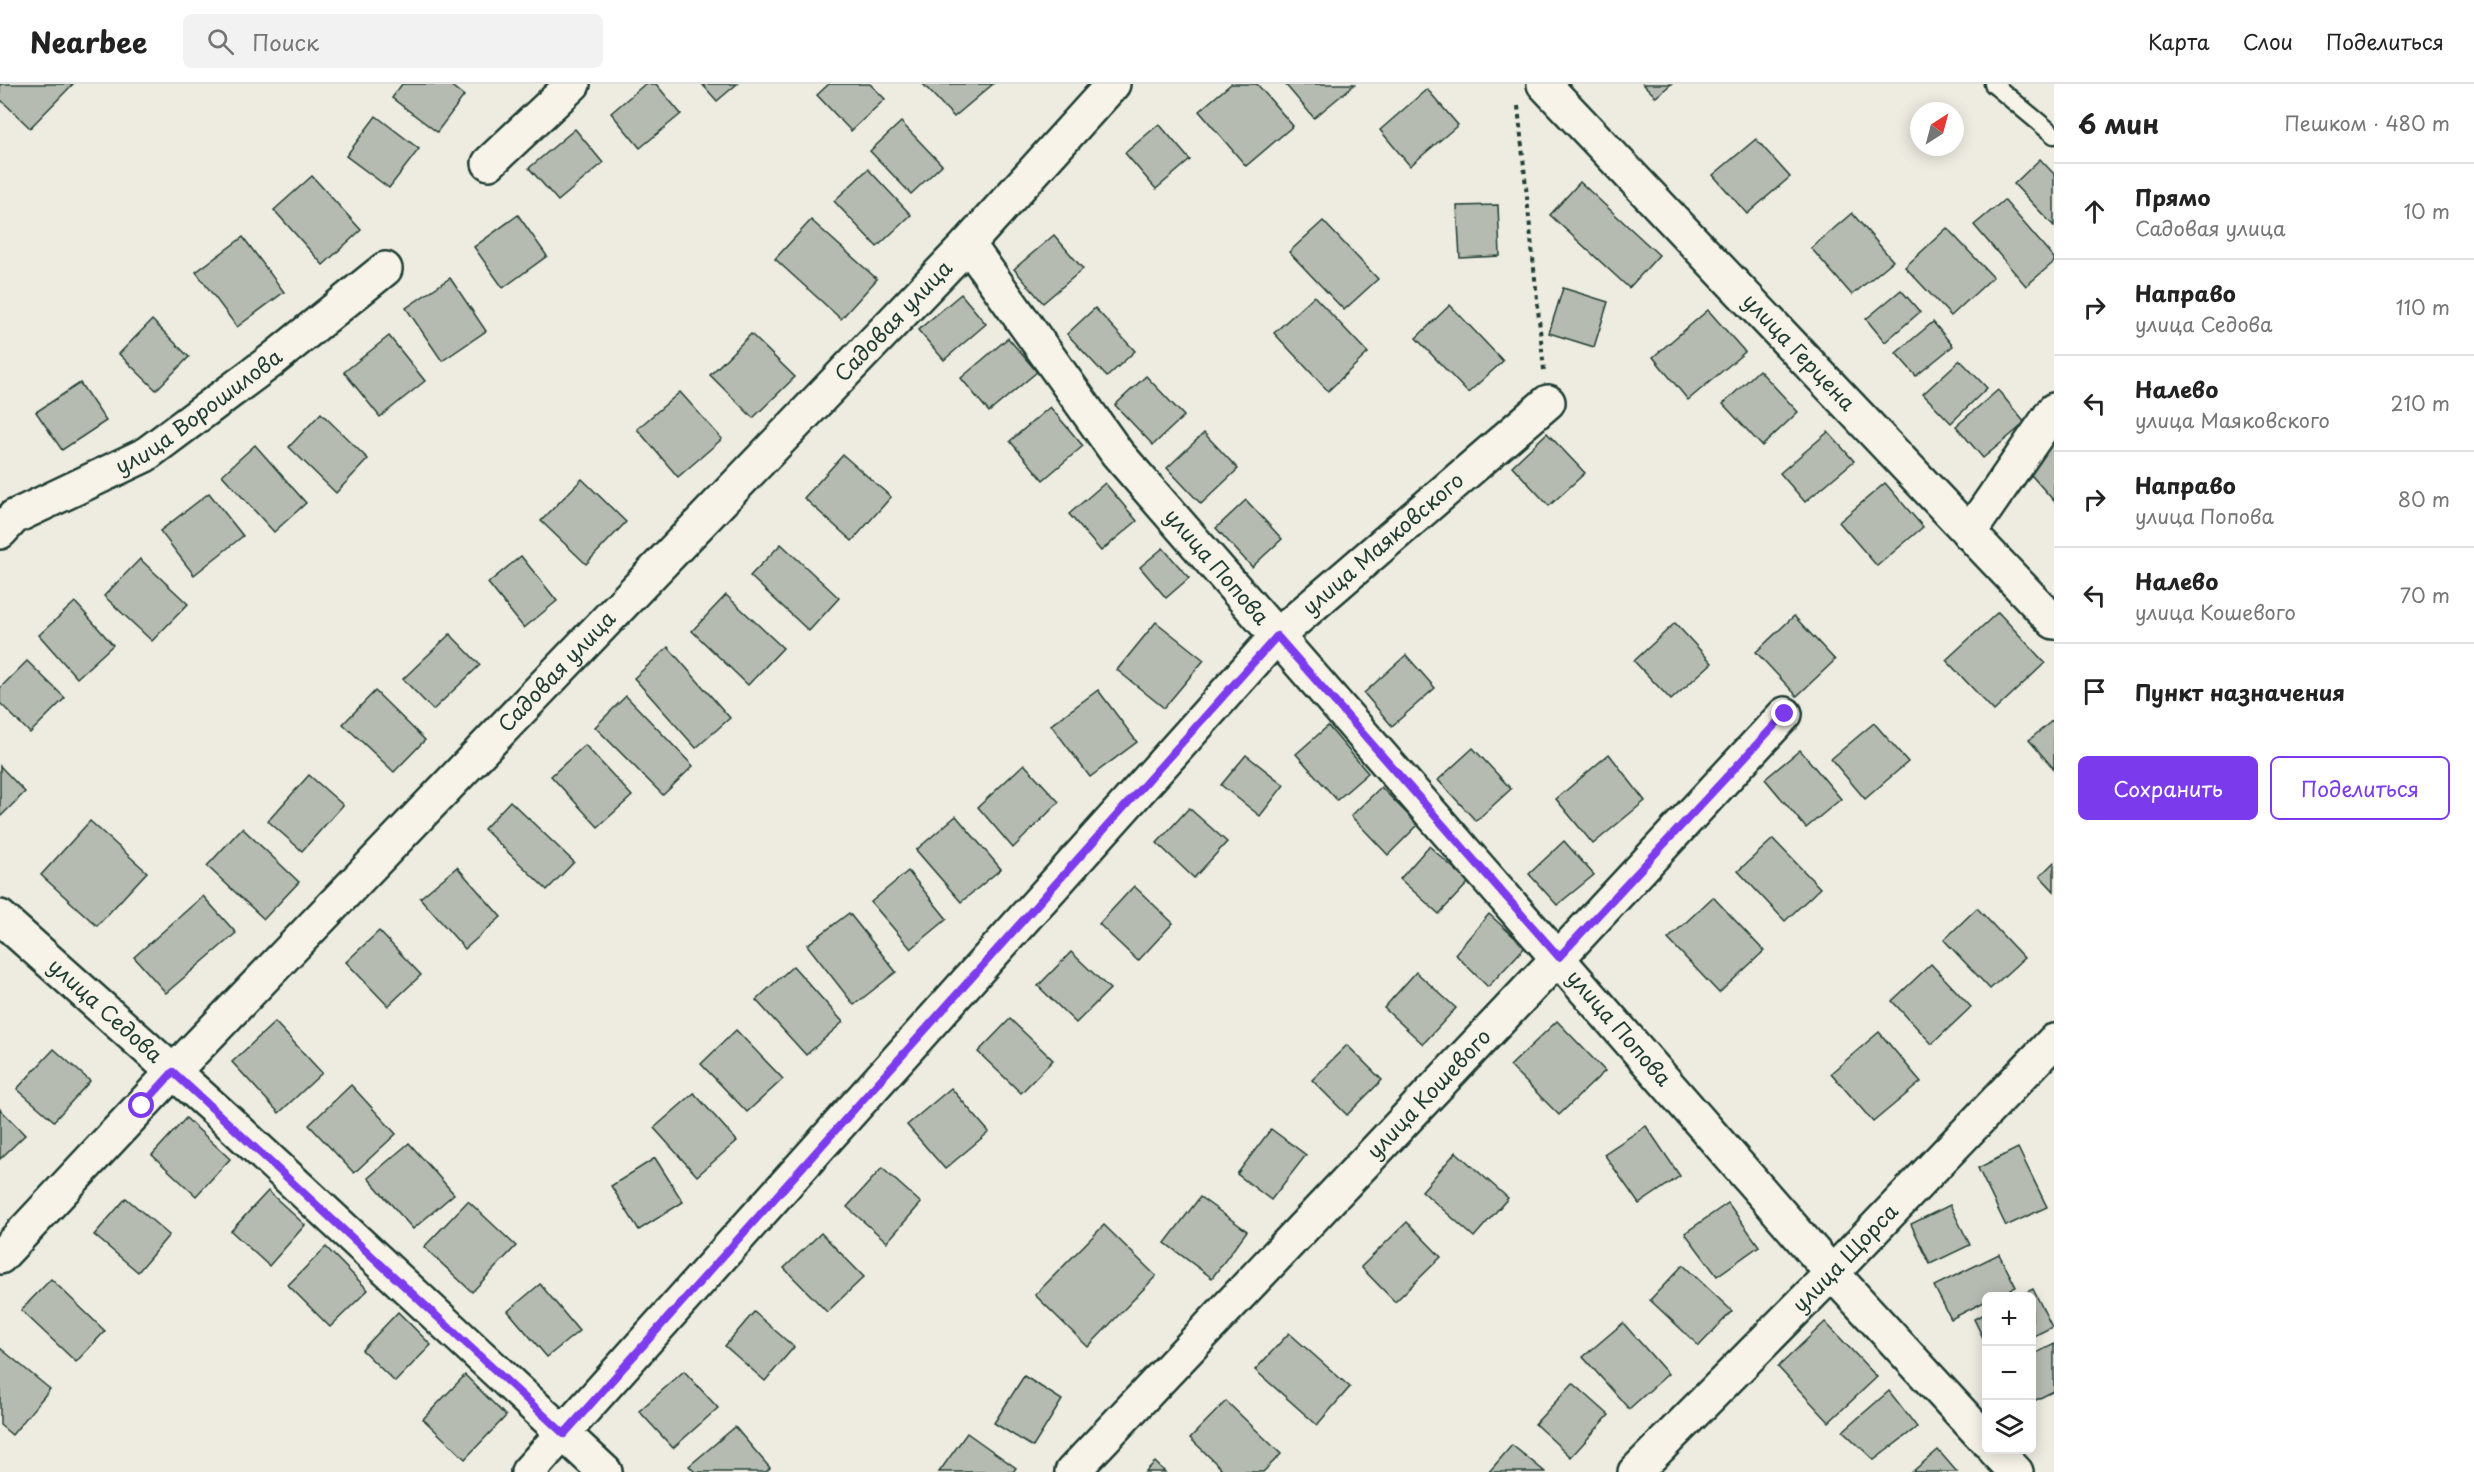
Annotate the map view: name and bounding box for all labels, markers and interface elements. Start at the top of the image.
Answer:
search box [183,14,603,68]
text: Nearbee [30,20,147,63]
icon: search [204,25,237,58]
text: Поиск [252,25,319,58]
text: Карта [2148,25,2210,57]
text: Слои [2243,25,2293,57]
text: Поделиться [2326,25,2444,57]
north arrow [1910,102,1964,156]
text: 6 мин [2078,104,2159,143]
text: Пешком · 480 m [2284,108,2450,138]
text: Прямо [2135,180,2210,213]
icon: ahead [2078,195,2111,228]
text: 10 m [2403,196,2450,226]
text: Садовая улица [2135,213,2285,243]
street label: Садовая улица [826,251,959,388]
text: Направо [2135,276,2236,309]
street label: улица Герцена [1736,285,1864,417]
icon: right [2078,291,2111,324]
text: 110 m [2396,292,2450,322]
text: улица Седова [2135,309,2272,339]
street label: улица Ворошилова [109,340,288,481]
text: Налево [2135,372,2218,405]
icon: left [2078,387,2111,420]
text: 210 m [2391,388,2450,418]
text: улица Маяковского [2135,405,2330,435]
street label: улица Маяковского [1294,464,1470,622]
text: Направо [2135,468,2236,501]
icon: right [2078,483,2111,516]
text: 80 m [2398,484,2450,514]
street label: улица Попова [1158,500,1278,631]
text: улица Попова [2135,501,2274,531]
text: Налево [2135,564,2218,597]
icon: left [2078,579,2111,612]
text: 70 m [2400,580,2450,610]
text: улица Кошевого [2135,597,2296,627]
street label: Садовая улица [489,602,623,739]
icon: arrive [2078,675,2111,708]
text: Пункт назначения [2135,675,2345,708]
route end [1771,700,1797,726]
button: Сохранить [2078,756,2258,820]
button: Поделиться [2270,756,2450,820]
street label: улица Седова [42,949,171,1070]
street label: улица Попова [1560,962,1680,1093]
street label: улица Кошевого [1358,1020,1497,1165]
route start [128,1092,154,1118]
street label: улица Щорса [1784,1195,1904,1319]
map controls [1982,1292,2036,1454]
button: + [1982,1292,2036,1346]
button: − [1982,1346,2036,1400]
button: layers [1982,1400,2036,1454]

